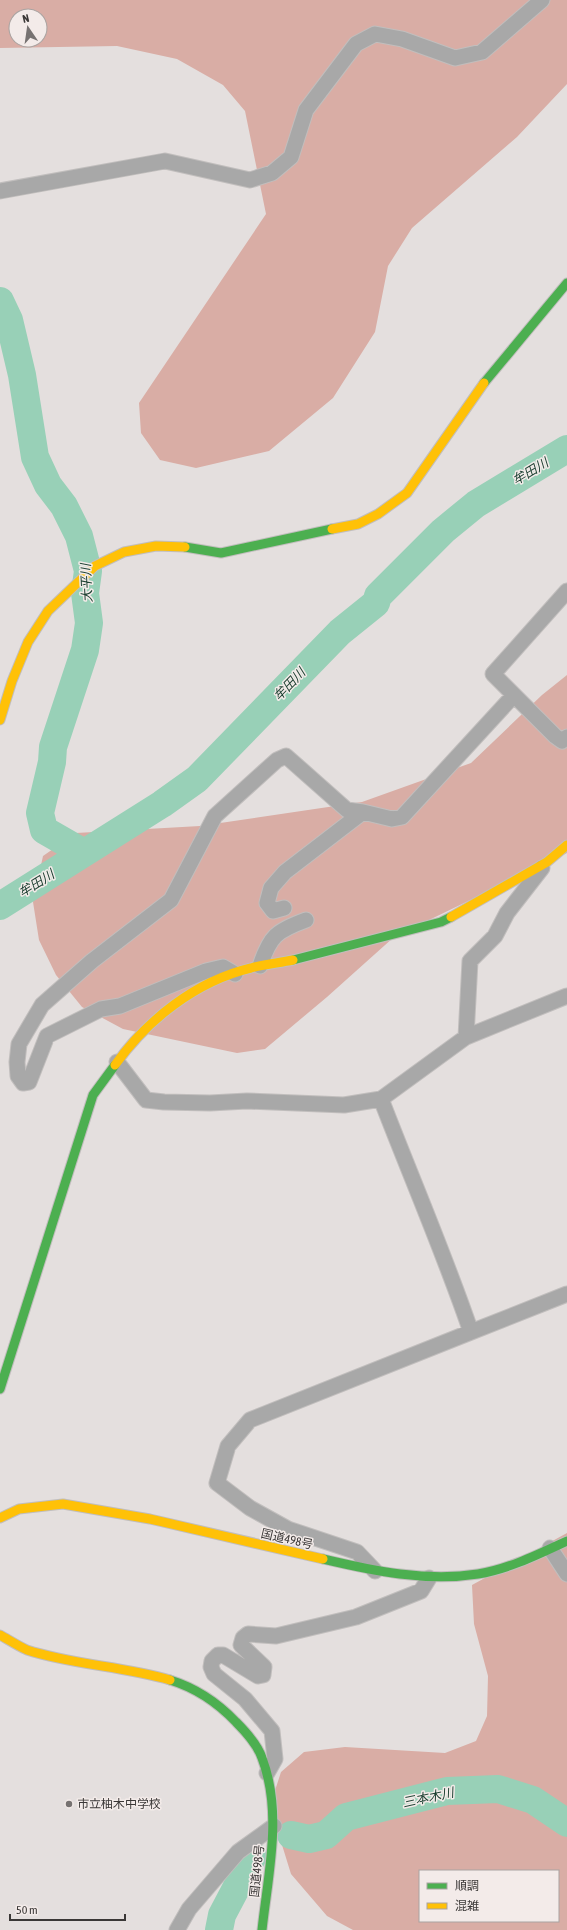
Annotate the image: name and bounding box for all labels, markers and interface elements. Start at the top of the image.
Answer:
north arrow [8,8,48,48]
text: N [21,12,30,25]
water label: 牟田川 [510,454,553,488]
water label: 大平川 [78,561,95,603]
water label: 牟田川 [270,664,310,704]
water label: 牟田川 [16,866,58,900]
street label: 国道498号 [260,1526,314,1552]
water label: 三本木川 [401,1784,457,1810]
place label: 市立柚木中学校 [77,1797,161,1811]
marker: 市立柚木中学校 [64,1799,74,1809]
street label: 国道498号 [247,1844,267,1898]
legend [419,1870,559,1922]
text: 順調 [455,1879,479,1893]
scale bar [10,1896,125,1922]
text: 混雑 [455,1899,479,1913]
text: 50 m [16,1903,38,1917]

